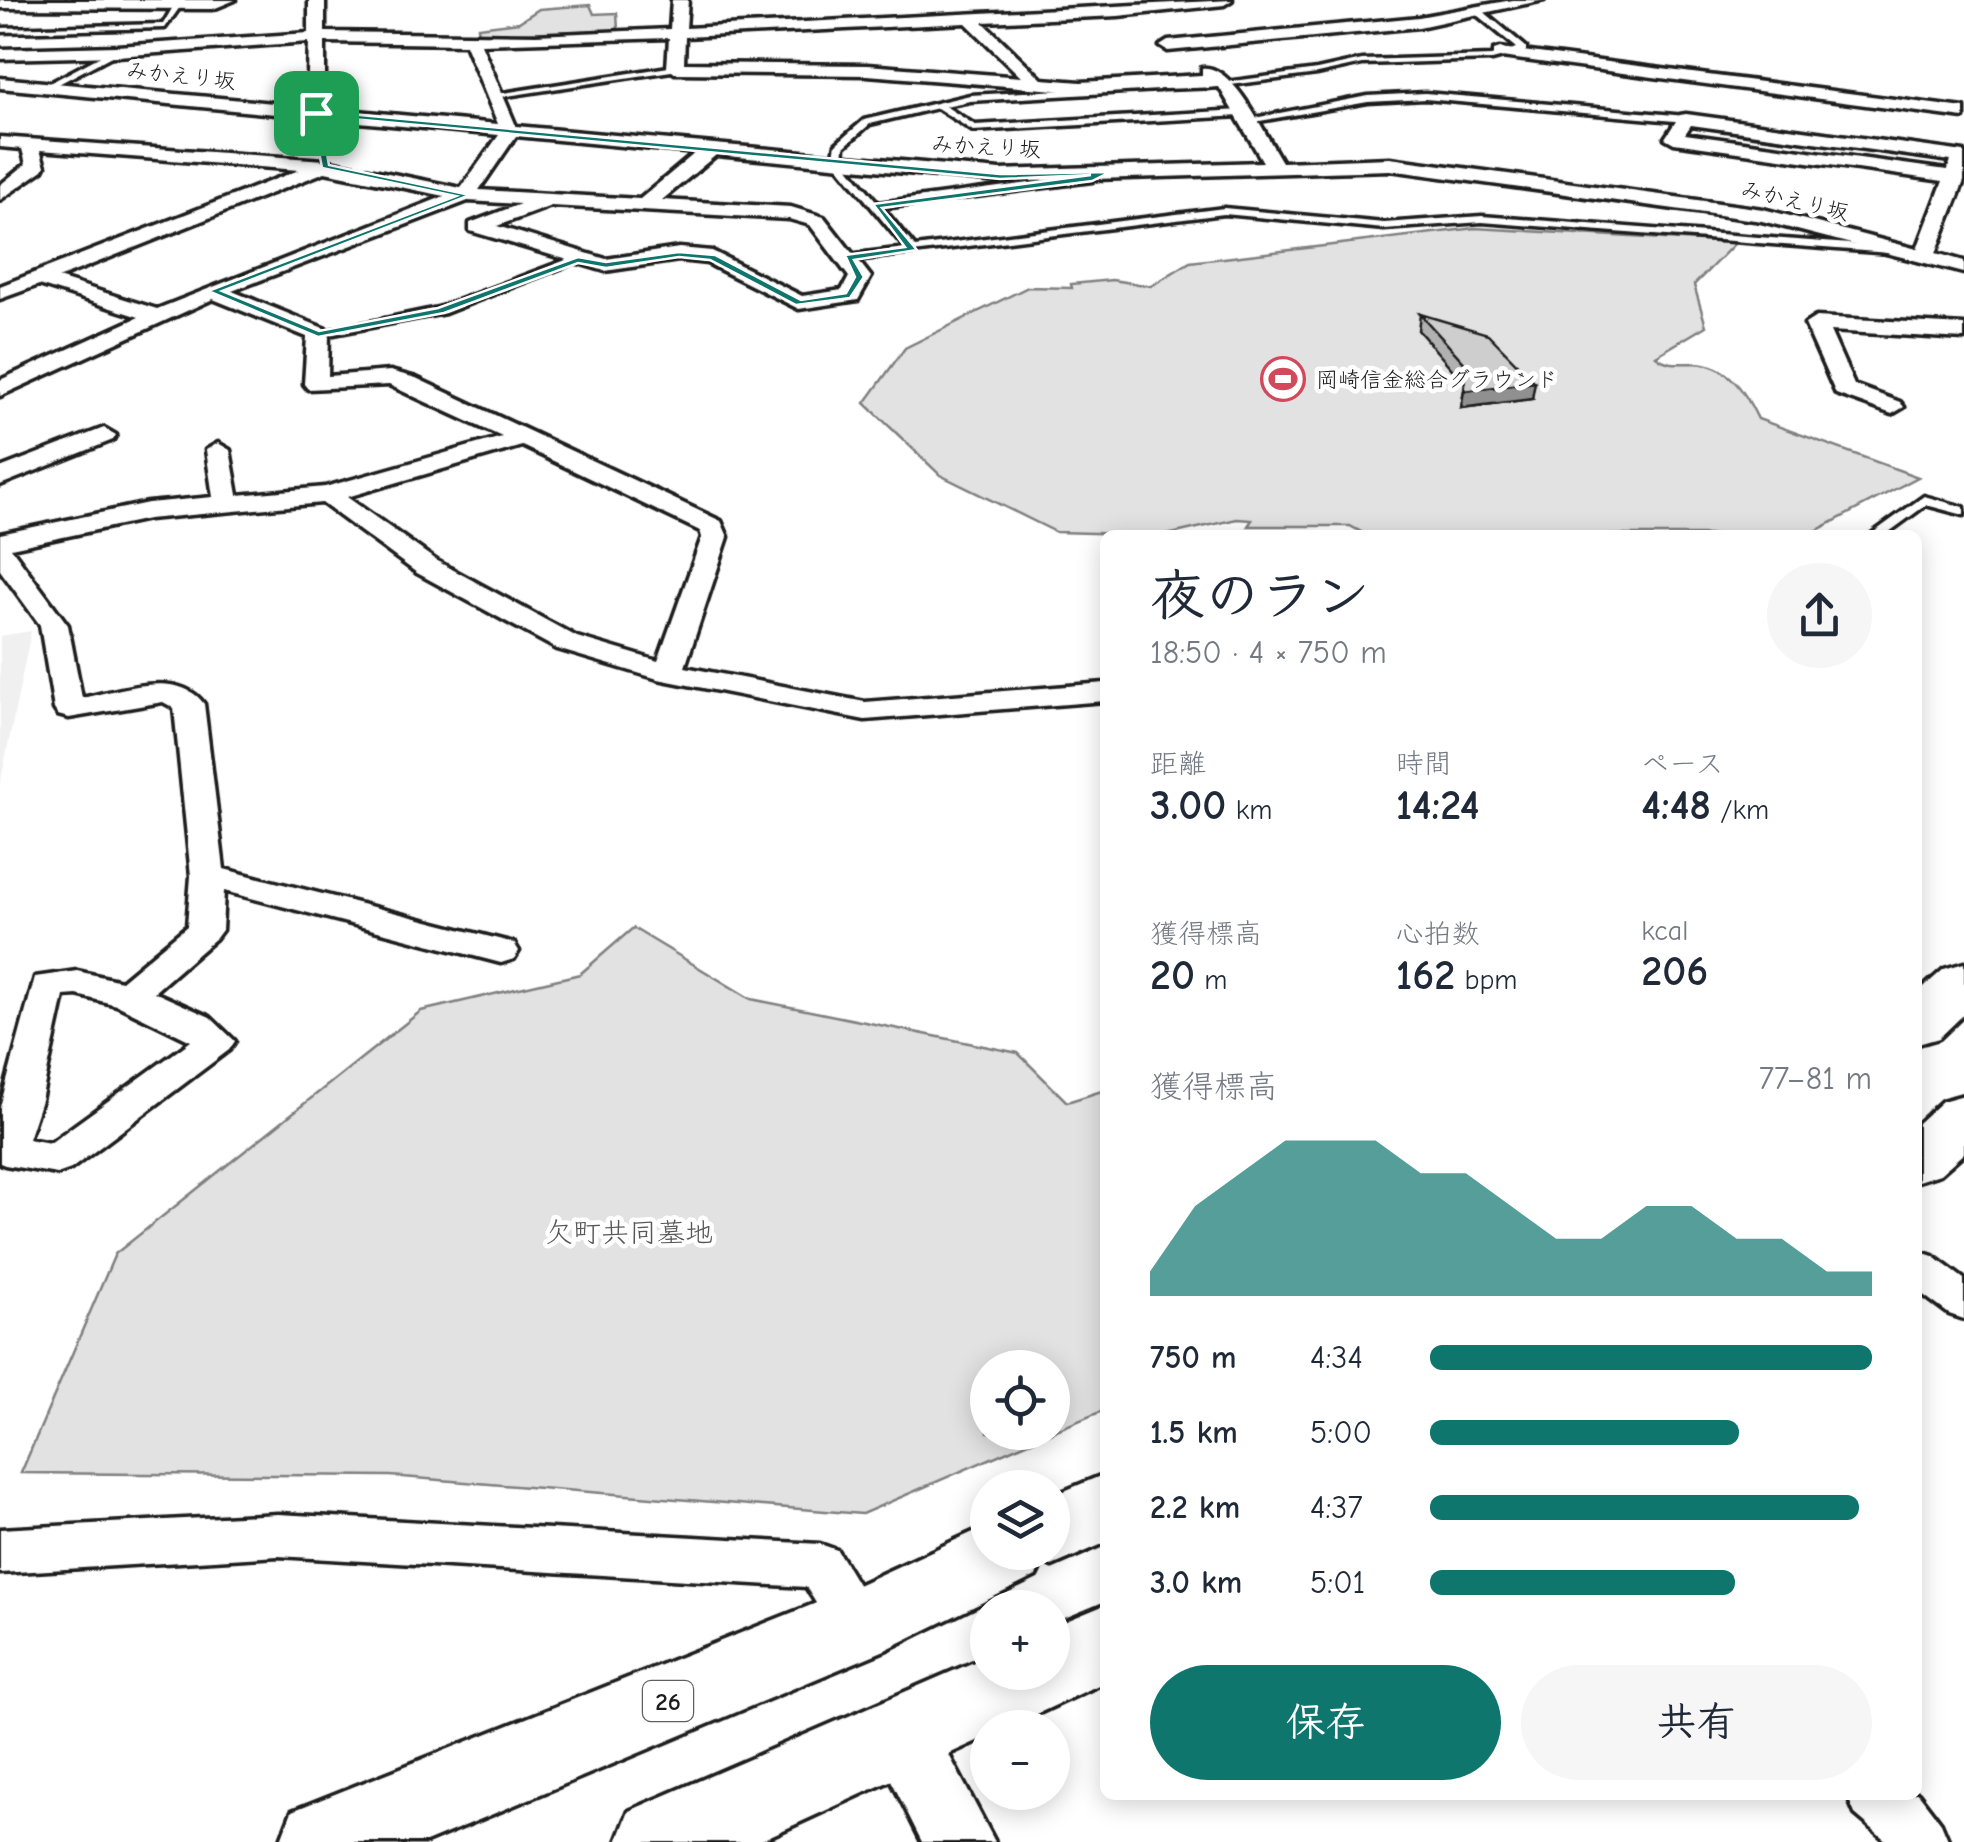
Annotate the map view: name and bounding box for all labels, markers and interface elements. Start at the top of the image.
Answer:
street label: みかえり坂 [125,57,237,95]
pin [274,71,359,156]
icon: arrive [289,86,344,141]
street label: みかえり坂 [930,131,1042,163]
street label: みかえり坂 [1738,176,1851,226]
sports icon: 岡崎信金総合グラウンド [1260,356,1306,402]
place label: 岡崎信金総合グラウンド [1316,367,1558,393]
button: share [1767,563,1872,668]
text: 夜のラン [1150,564,1370,628]
text: 18:50 · 4 × 750 m [1150,634,1387,671]
text: 距離 [1150,748,1206,780]
text: 時間 [1396,748,1452,780]
text: ペース [1641,748,1724,780]
text: 3.00 [1150,781,1226,830]
text: 14:24 [1396,781,1480,830]
text: 4:48 [1641,781,1711,830]
text: km [1226,794,1272,826]
text: /km [1711,794,1769,826]
text: kcal [1641,915,1688,947]
text: 獲得標高 [1150,918,1262,950]
text: 心拍数 [1396,918,1480,950]
text: 206 [1641,947,1708,996]
text: 20 [1150,951,1195,1000]
text: 162 [1396,951,1455,1000]
text: m [1195,964,1227,996]
text: bpm [1455,964,1517,996]
text: 77–81 m [1759,1060,1872,1097]
text: 獲得標高 [1150,1068,1278,1105]
park label: 欠町共同墓地 [545,1217,713,1249]
text: 750 m [1150,1339,1237,1376]
text: 4:34 [1310,1339,1363,1376]
map controls [970,1350,1070,1810]
button: locate [970,1350,1070,1450]
text: 1.5 km [1150,1414,1238,1451]
text: 5:00 [1310,1414,1372,1451]
button: layers [970,1470,1070,1570]
text: 2.2 km [1150,1489,1240,1526]
text: 4:37 [1310,1489,1363,1526]
text: 3.0 km [1150,1564,1242,1601]
text: 5:01 [1310,1564,1365,1601]
button: + [970,1590,1070,1690]
button: 保存 [1150,1665,1501,1780]
button: 共有 [1521,1665,1872,1780]
road number: 26 [643,1681,693,1721]
button: − [970,1710,1070,1810]

